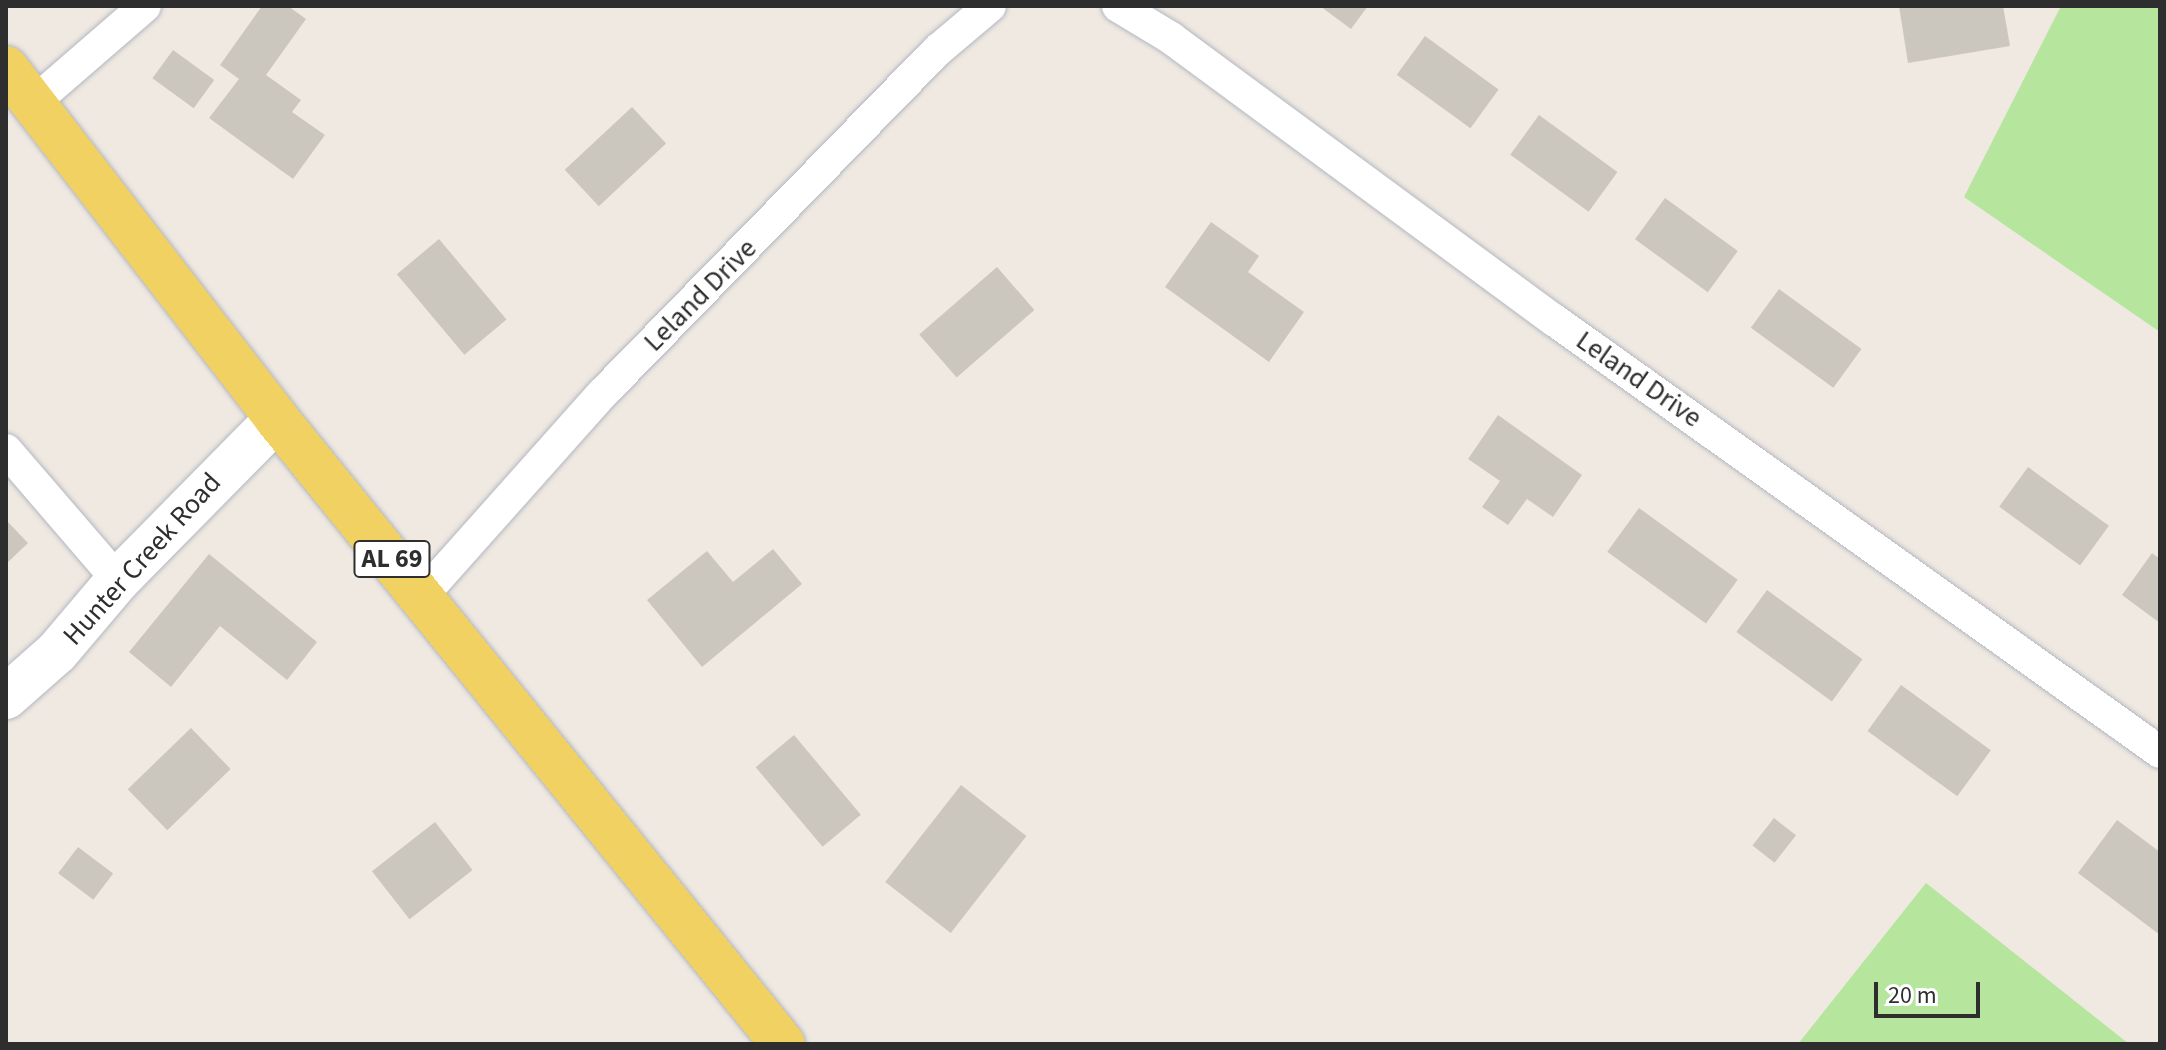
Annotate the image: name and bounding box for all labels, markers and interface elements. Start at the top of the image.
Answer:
street label: Leland Drive [637,232,763,358]
street label: Leland Drive [1570,323,1708,435]
street label: Hunter Creek Road [56,466,228,652]
road number: AL 69 [352,537,432,581]
scale bar [1878,966,1984,1016]
text: 20 m [1888,978,1937,1013]

